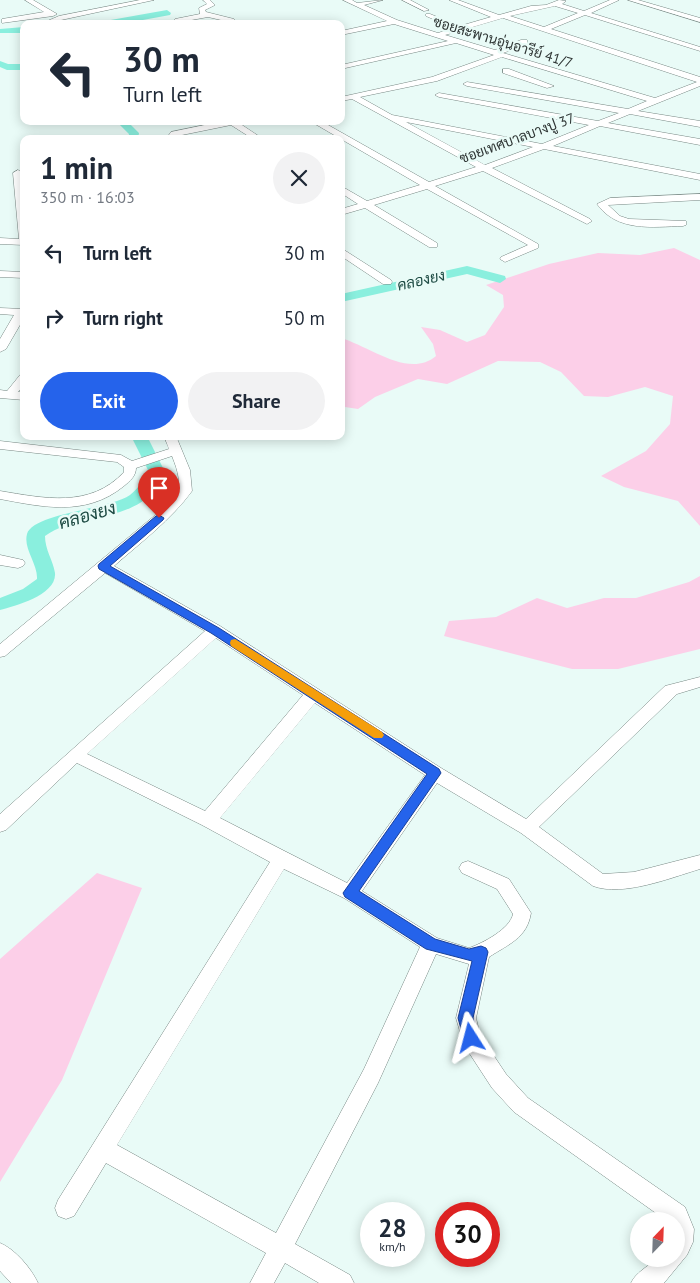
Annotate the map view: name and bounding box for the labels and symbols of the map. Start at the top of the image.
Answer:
street label: ซอยสะพานอุ่นอารีย์ 41/7 [431,12,575,73]
street label: ซอยเทศบาลบางปู 37 [457,109,577,168]
water label: คลองยง [395,265,447,295]
pin [138,467,180,518]
water label: คลองยง [56,496,118,534]
position arrow [444,1011,496,1063]
speed limit sign: 30 [435,1202,500,1267]
north arrow [630,1212,685,1268]

